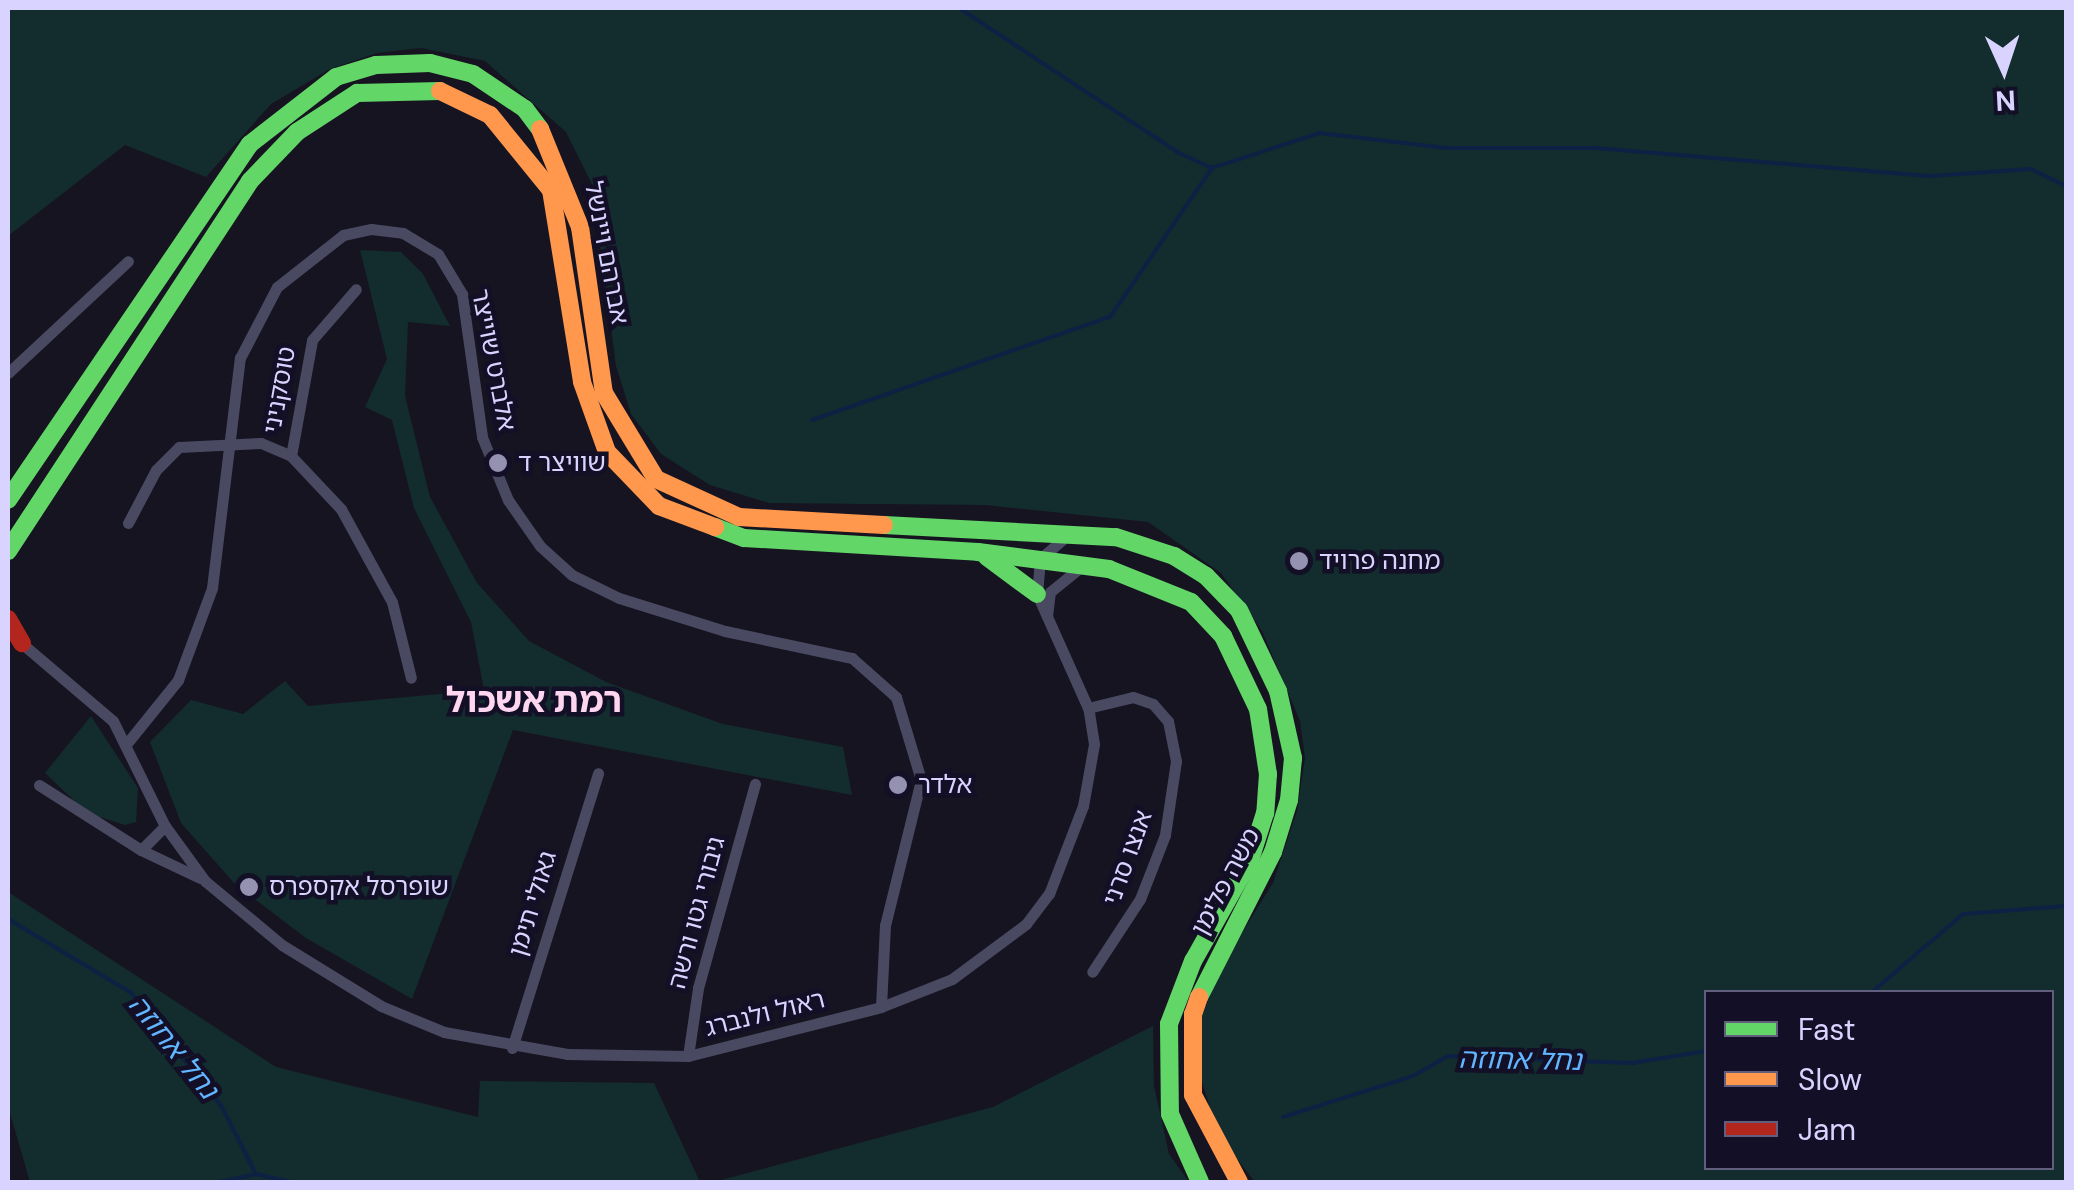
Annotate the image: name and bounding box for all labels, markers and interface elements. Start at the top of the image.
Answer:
north arrow [1954,20,2054,120]
text: N [1994,81,2017,119]
street label: אברהם ויינשל [577,179,635,327]
street label: אלברט שוייצר [465,286,521,434]
street label: טוסקניני [258,344,302,436]
place label: שוויצר ד [518,448,606,478]
marker: שוויצר ד [487,452,509,474]
place label: מחנה פרויד [1319,546,1440,576]
marker: מחנה פרויד [1288,550,1310,572]
district label: רמת אשכול [446,679,622,721]
place label: אלדר [918,770,972,800]
marker: אלדר [887,774,909,796]
street label: אנצו סרני [1097,806,1159,910]
street label: משה פלימן [1185,823,1267,941]
street label: גיבורי גטו ורשה [662,834,732,992]
street label: גאולי תימן [503,848,563,960]
place label: שופרסל אקספרס [269,872,449,902]
marker: שופרסל אקספרס [238,876,260,898]
street label: ראול ולנברג [702,985,828,1043]
water label: נחל אחוזה [121,989,225,1105]
legend [1704,990,2054,1170]
text: Fast [1798,1010,1856,1049]
water label: נחל אחוזה [1458,1042,1582,1078]
text: Slow [1798,1060,1862,1099]
text: Jam [1798,1110,1856,1149]

